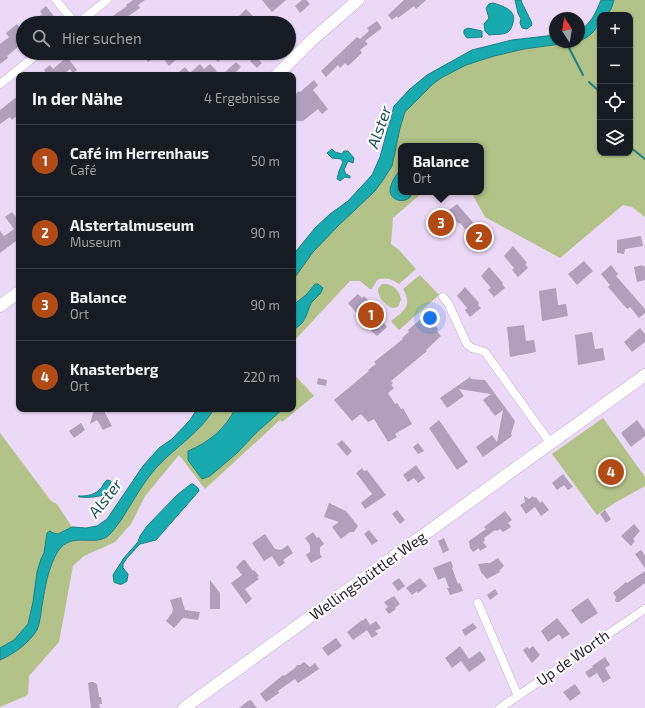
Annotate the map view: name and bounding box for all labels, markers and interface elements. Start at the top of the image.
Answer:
north arrow [549,12,585,48]
map controls [597,12,633,156]
button: + [597,12,633,48]
search box [16,16,296,60]
icon: search [30,27,52,49]
text: Hier suchen [62,29,142,47]
button: − [597,48,633,84]
button: locate [597,84,633,120]
text: In der Nähe [32,88,123,108]
text: 4 Ergebnisse [204,90,280,106]
water label: Alster [362,103,395,152]
button: layers [597,120,633,156]
popup [398,143,484,195]
text: Café im Herrenhaus [70,144,209,162]
text: Balance [413,152,469,170]
text: 1 [42,153,48,169]
text: 50 m [251,153,280,169]
text: Café [70,162,96,178]
text: Ort [413,170,432,186]
pin: 3 [428,208,454,238]
text: Alstertalmuseum [70,216,194,234]
pin: 2 [466,222,492,252]
text: 2 [41,225,49,241]
text: 90 m [250,225,280,241]
text: Museum [70,234,121,250]
text: Balance [70,288,127,306]
text: 3 [41,297,49,313]
text: 90 m [250,297,280,313]
pin: 1 [358,300,384,330]
text: Ort [70,306,89,322]
your location [420,308,440,328]
text: Knasterberg [70,360,159,378]
text: 4 [41,369,49,385]
text: 220 m [243,369,280,385]
text: Ort [70,378,89,394]
pin: 4 [598,457,624,487]
water label: Alster [83,474,126,522]
street label: Wellingsbüttler Weg [306,527,430,624]
street label: Up de Worth [533,625,612,689]

